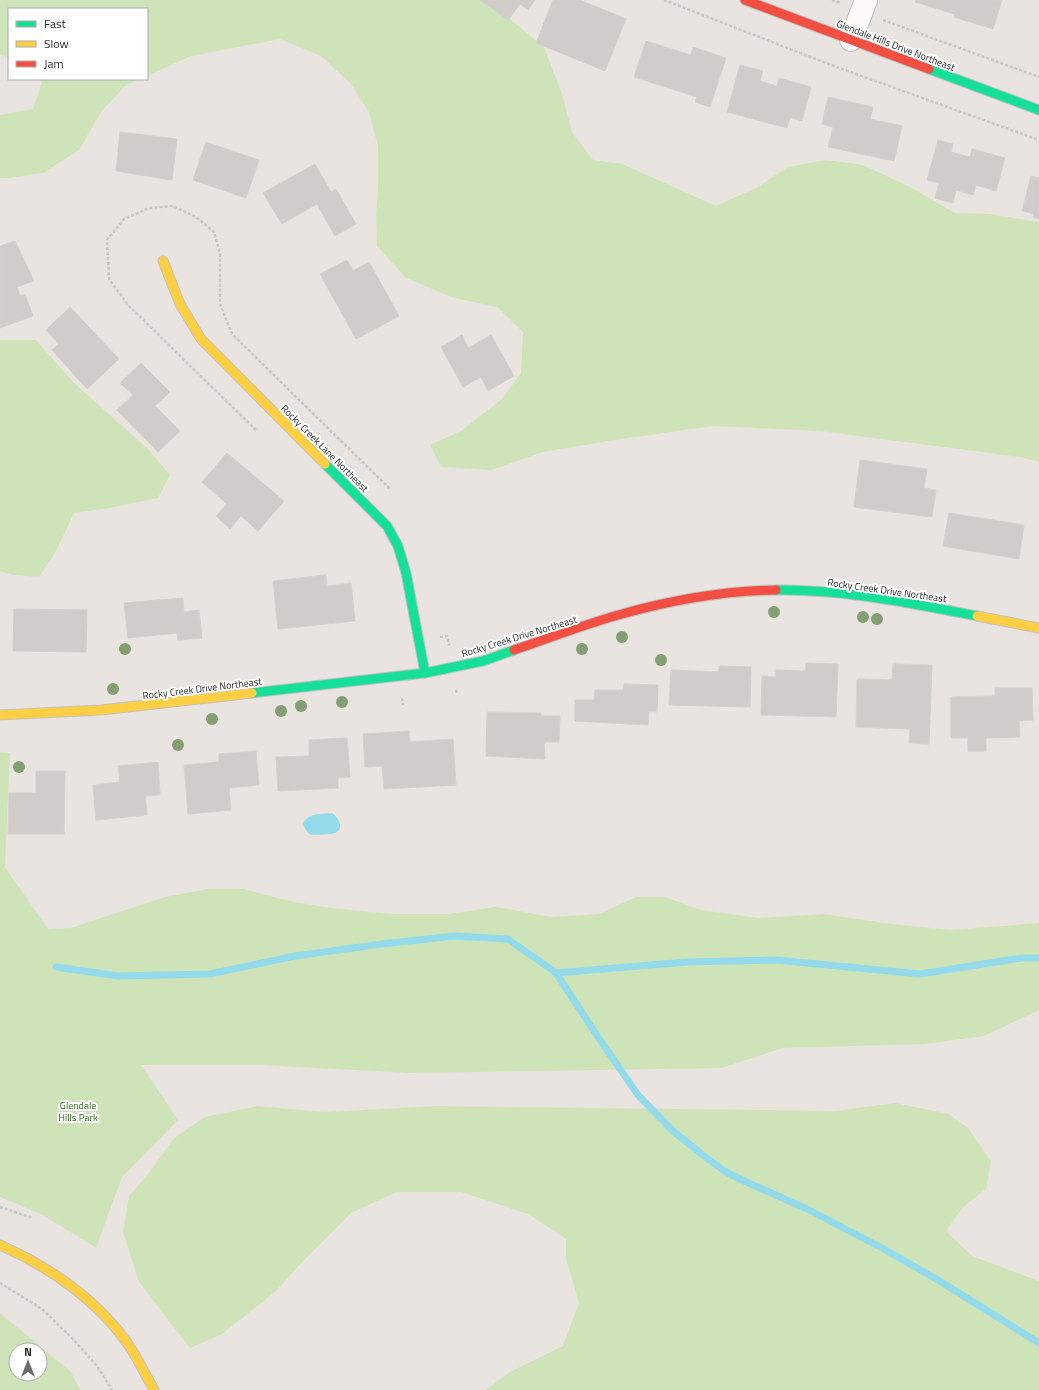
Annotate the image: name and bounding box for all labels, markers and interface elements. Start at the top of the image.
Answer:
legend [8,8,148,80]
text: Fast [44,14,67,33]
street label: Glendale Hills Drive Northeast [834,16,958,75]
text: Slow [44,34,69,53]
text: Jam [44,54,64,73]
street label: Rocky Creek Lane Northeast [277,401,372,496]
street label: Rocky Creek Drive Northeast [826,575,948,606]
street label: Rocky Creek Drive Northeast [460,612,579,661]
street label: Rocky Creek Drive Northeast [142,674,263,703]
park label: Glendale Hills Park [58,1098,98,1125]
north arrow [8,1342,48,1382]
text: N [24,1344,32,1360]

